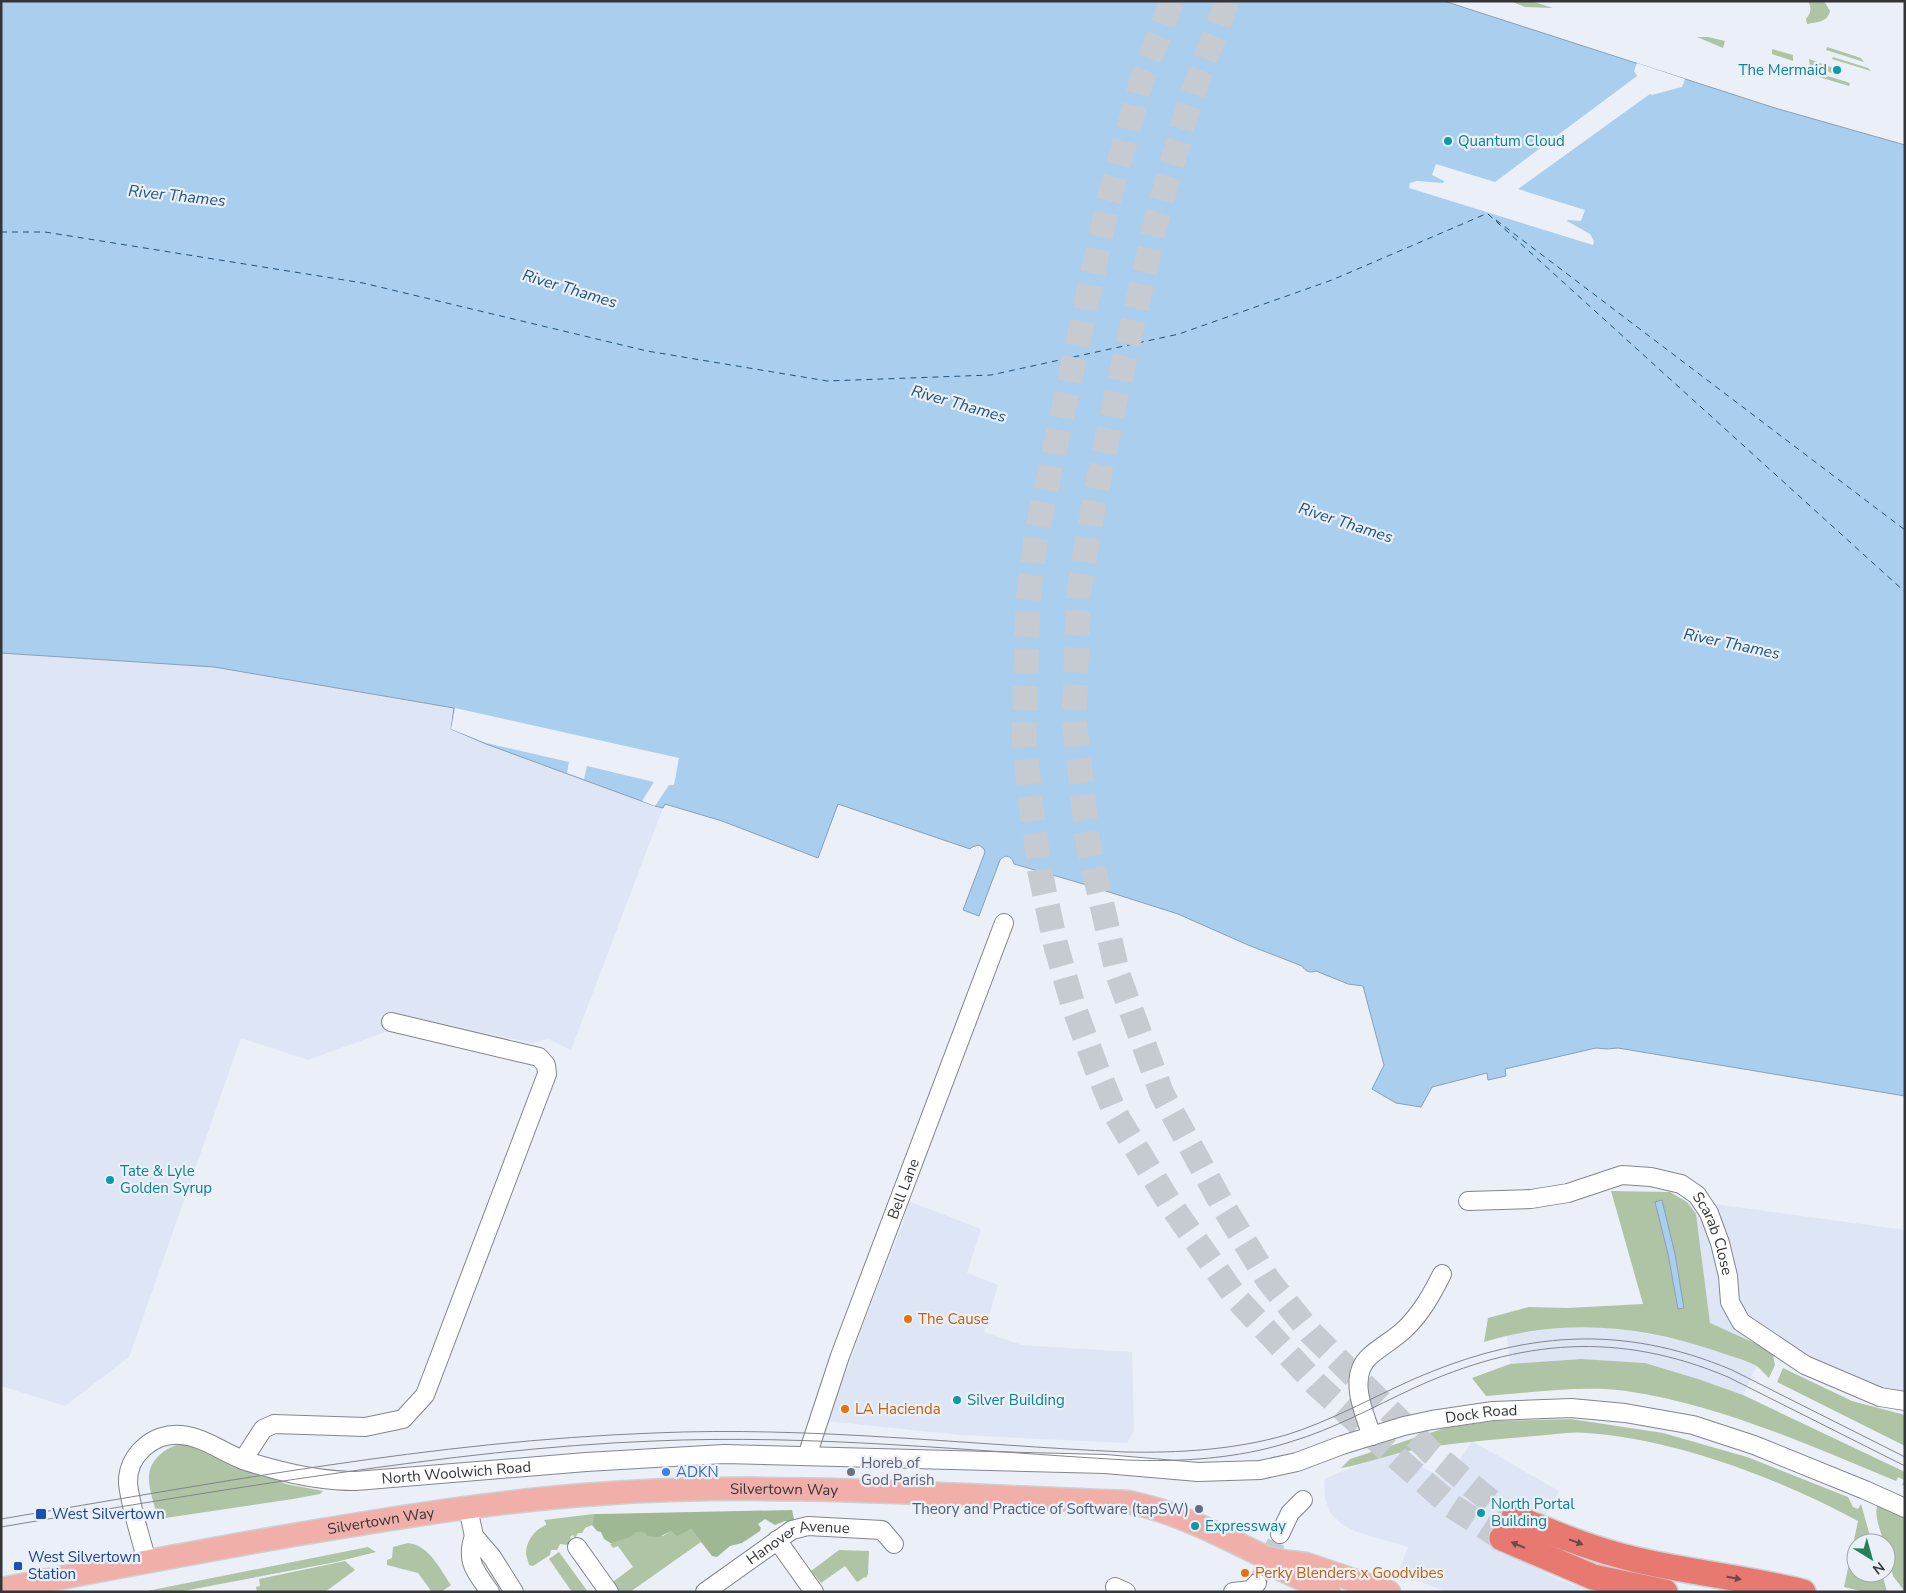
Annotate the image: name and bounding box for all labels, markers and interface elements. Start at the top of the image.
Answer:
place label: The Mermaid [1738,60,1827,80]
marker: The Mermaid [1831,64,1843,76]
place label: Quantum Cloud [1458,131,1565,151]
marker: Quantum Cloud [1442,135,1454,147]
water label: River Thames [127,180,227,212]
water label: River Thames [520,264,620,314]
water label: River Thames [909,380,1009,428]
water label: River Thames [1296,497,1396,549]
water label: River Thames [1682,623,1782,665]
street label: Bell Lane [883,1156,924,1222]
place label: Tate & Lyle Golden Syrup [120,1161,212,1198]
marker: Tate & Lyle Golden Syrup [104,1174,116,1186]
street label: Scarab Close [1688,1188,1737,1277]
place label: The Cause [918,1309,989,1329]
marker: The Cause [902,1313,914,1325]
place label: Silver Building [967,1390,1065,1410]
marker: Silver Building [951,1394,963,1406]
place label: LA Hacienda [855,1399,941,1419]
street label: Dock Road [1444,1400,1518,1428]
marker: LA Hacienda [839,1403,851,1415]
place label: Horeb of God Parish [861,1453,935,1490]
street label: North Woolwich Road [381,1457,532,1489]
place label: ADKN [676,1462,719,1482]
marker: ADKN [660,1466,672,1478]
marker: Horeb of God Parish [845,1466,857,1478]
street label: Silvertown Way [730,1479,839,1500]
place label: North Portal Building [1491,1494,1575,1531]
place label: Theory and Practice of Software (tapSW) [912,1499,1189,1519]
street label: Silvertown Way [326,1502,436,1539]
marker: Theory and Practice of Software (tapSW) [1193,1503,1205,1515]
place label: West Silvertown [52,1504,165,1524]
marker: West Silvertown [34,1507,48,1521]
marker: North Portal Building [1475,1507,1487,1519]
street label: Hanover Avenue [742,1516,850,1569]
place label: Expressway [1205,1516,1286,1536]
marker: Expressway [1189,1520,1201,1532]
north arrow [1846,1533,1896,1583]
one-way arrow [1568,1539,1583,1546]
one-way arrow [1510,1541,1525,1549]
place label: West Silvertown Station [28,1547,141,1584]
text: N [1869,1557,1888,1579]
marker: West Silvertown Station [12,1560,24,1572]
place label: Perky Blenders x Goodvibes [1255,1563,1444,1583]
marker: Perky Blenders x Goodvibes [1239,1567,1251,1579]
one-way arrow [1726,1574,1742,1582]

